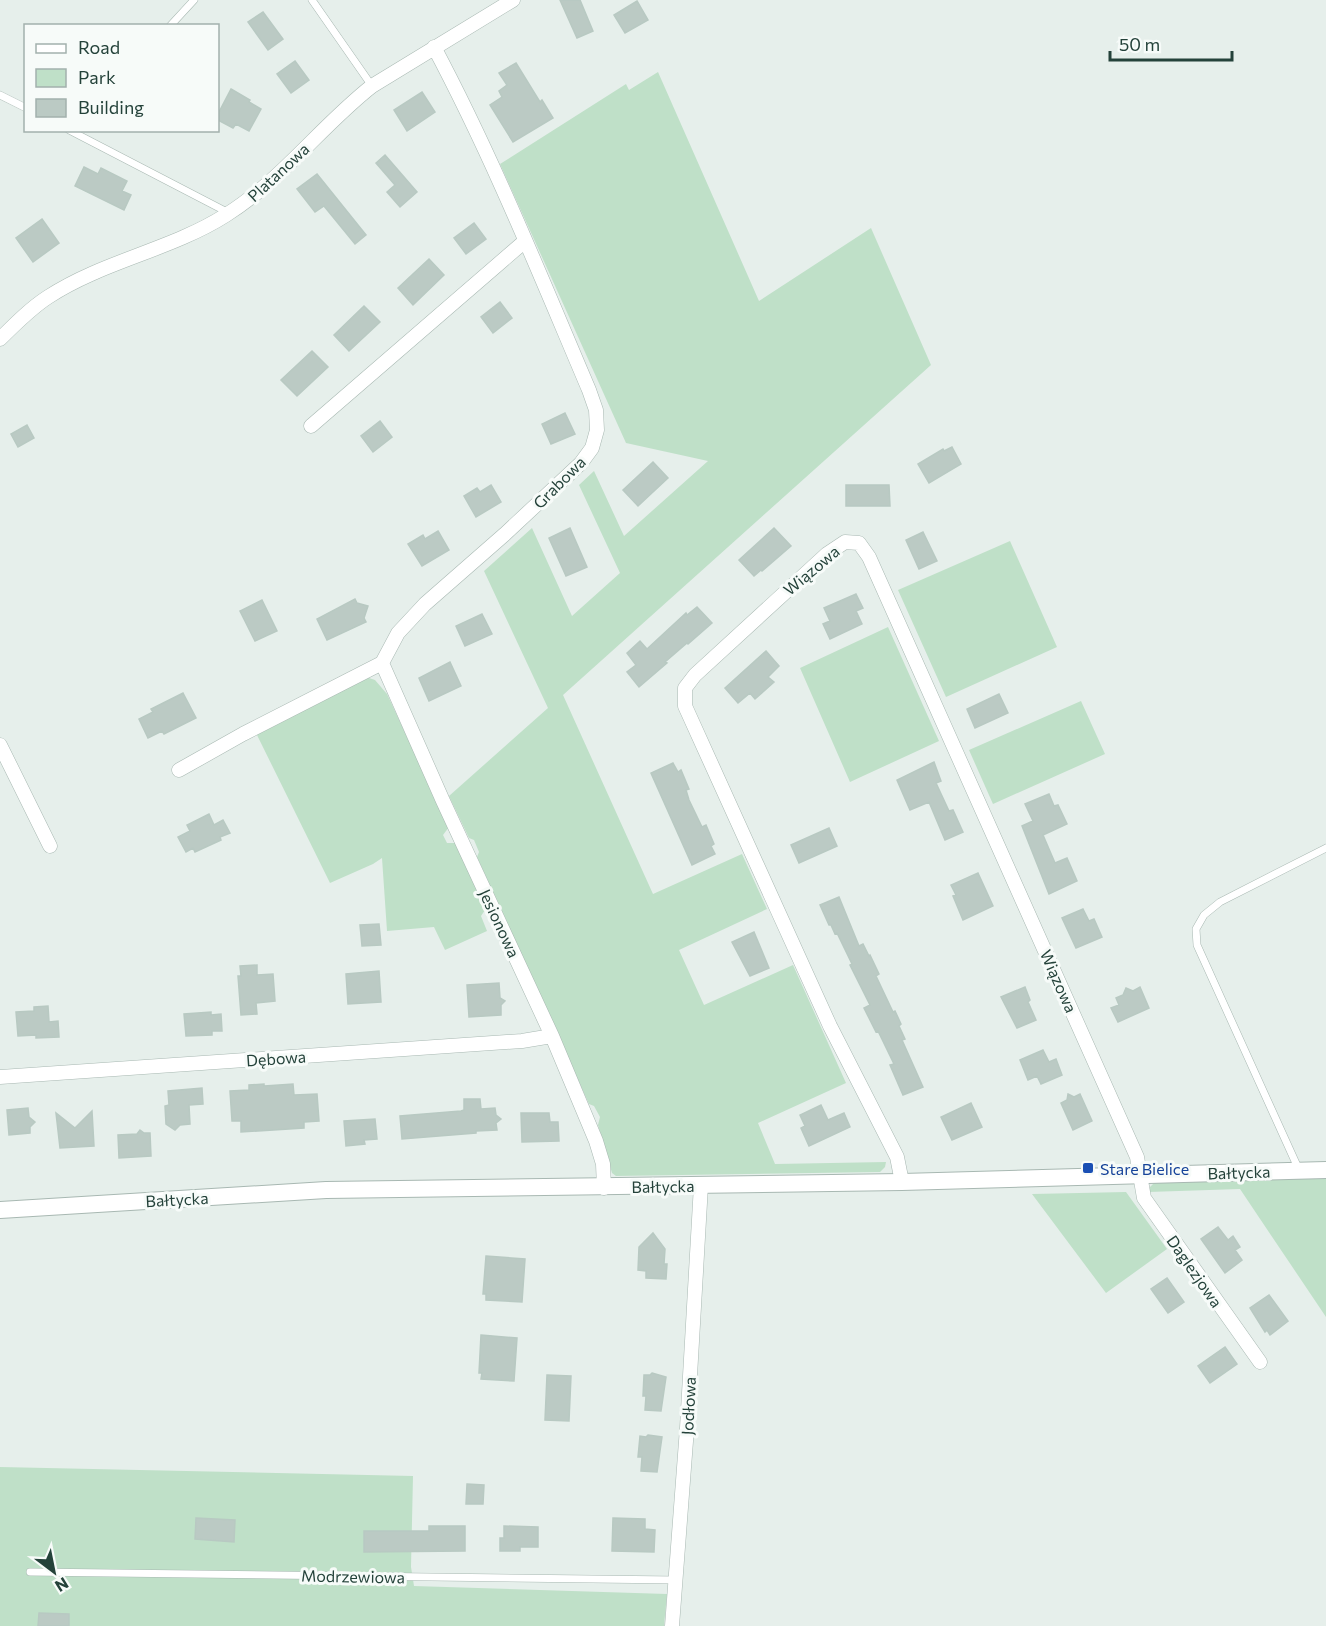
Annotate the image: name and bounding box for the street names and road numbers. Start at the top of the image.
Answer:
street label: Platanowa [243,139,313,205]
street label: Grabowa [529,452,589,512]
street label: Wiązowa [779,541,843,599]
street label: Jesionowa [476,886,524,960]
street label: Wiązowa [1037,947,1081,1015]
street label: Dębowa [245,1046,307,1070]
street label: Bałtycka [1207,1161,1271,1183]
street label: Bałtycka [631,1176,695,1196]
street label: Bałtycka [145,1188,209,1210]
street label: Daglezjowa [1163,1231,1227,1311]
street label: Jodłowa [677,1376,699,1436]
street label: Modrzewiowa [301,1566,405,1586]

